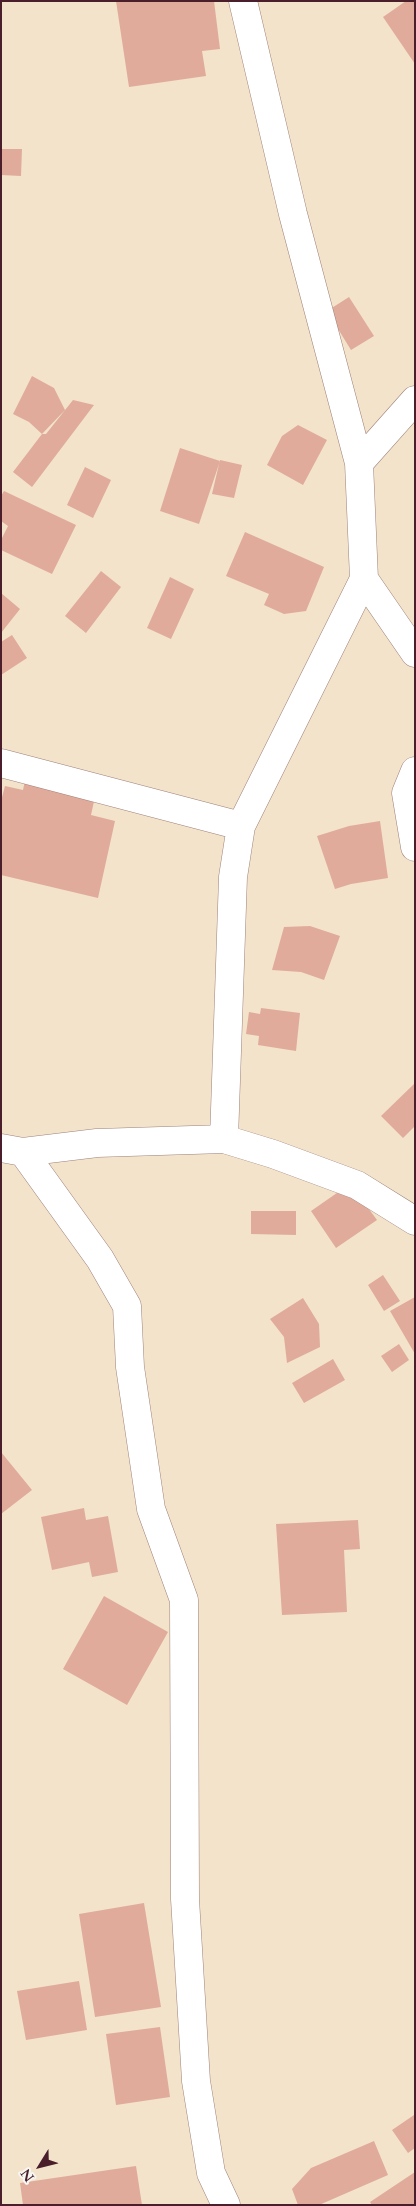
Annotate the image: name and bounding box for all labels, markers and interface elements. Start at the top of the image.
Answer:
north arrow [15,2141,65,2191]
text: N [16,2165,39,2186]

